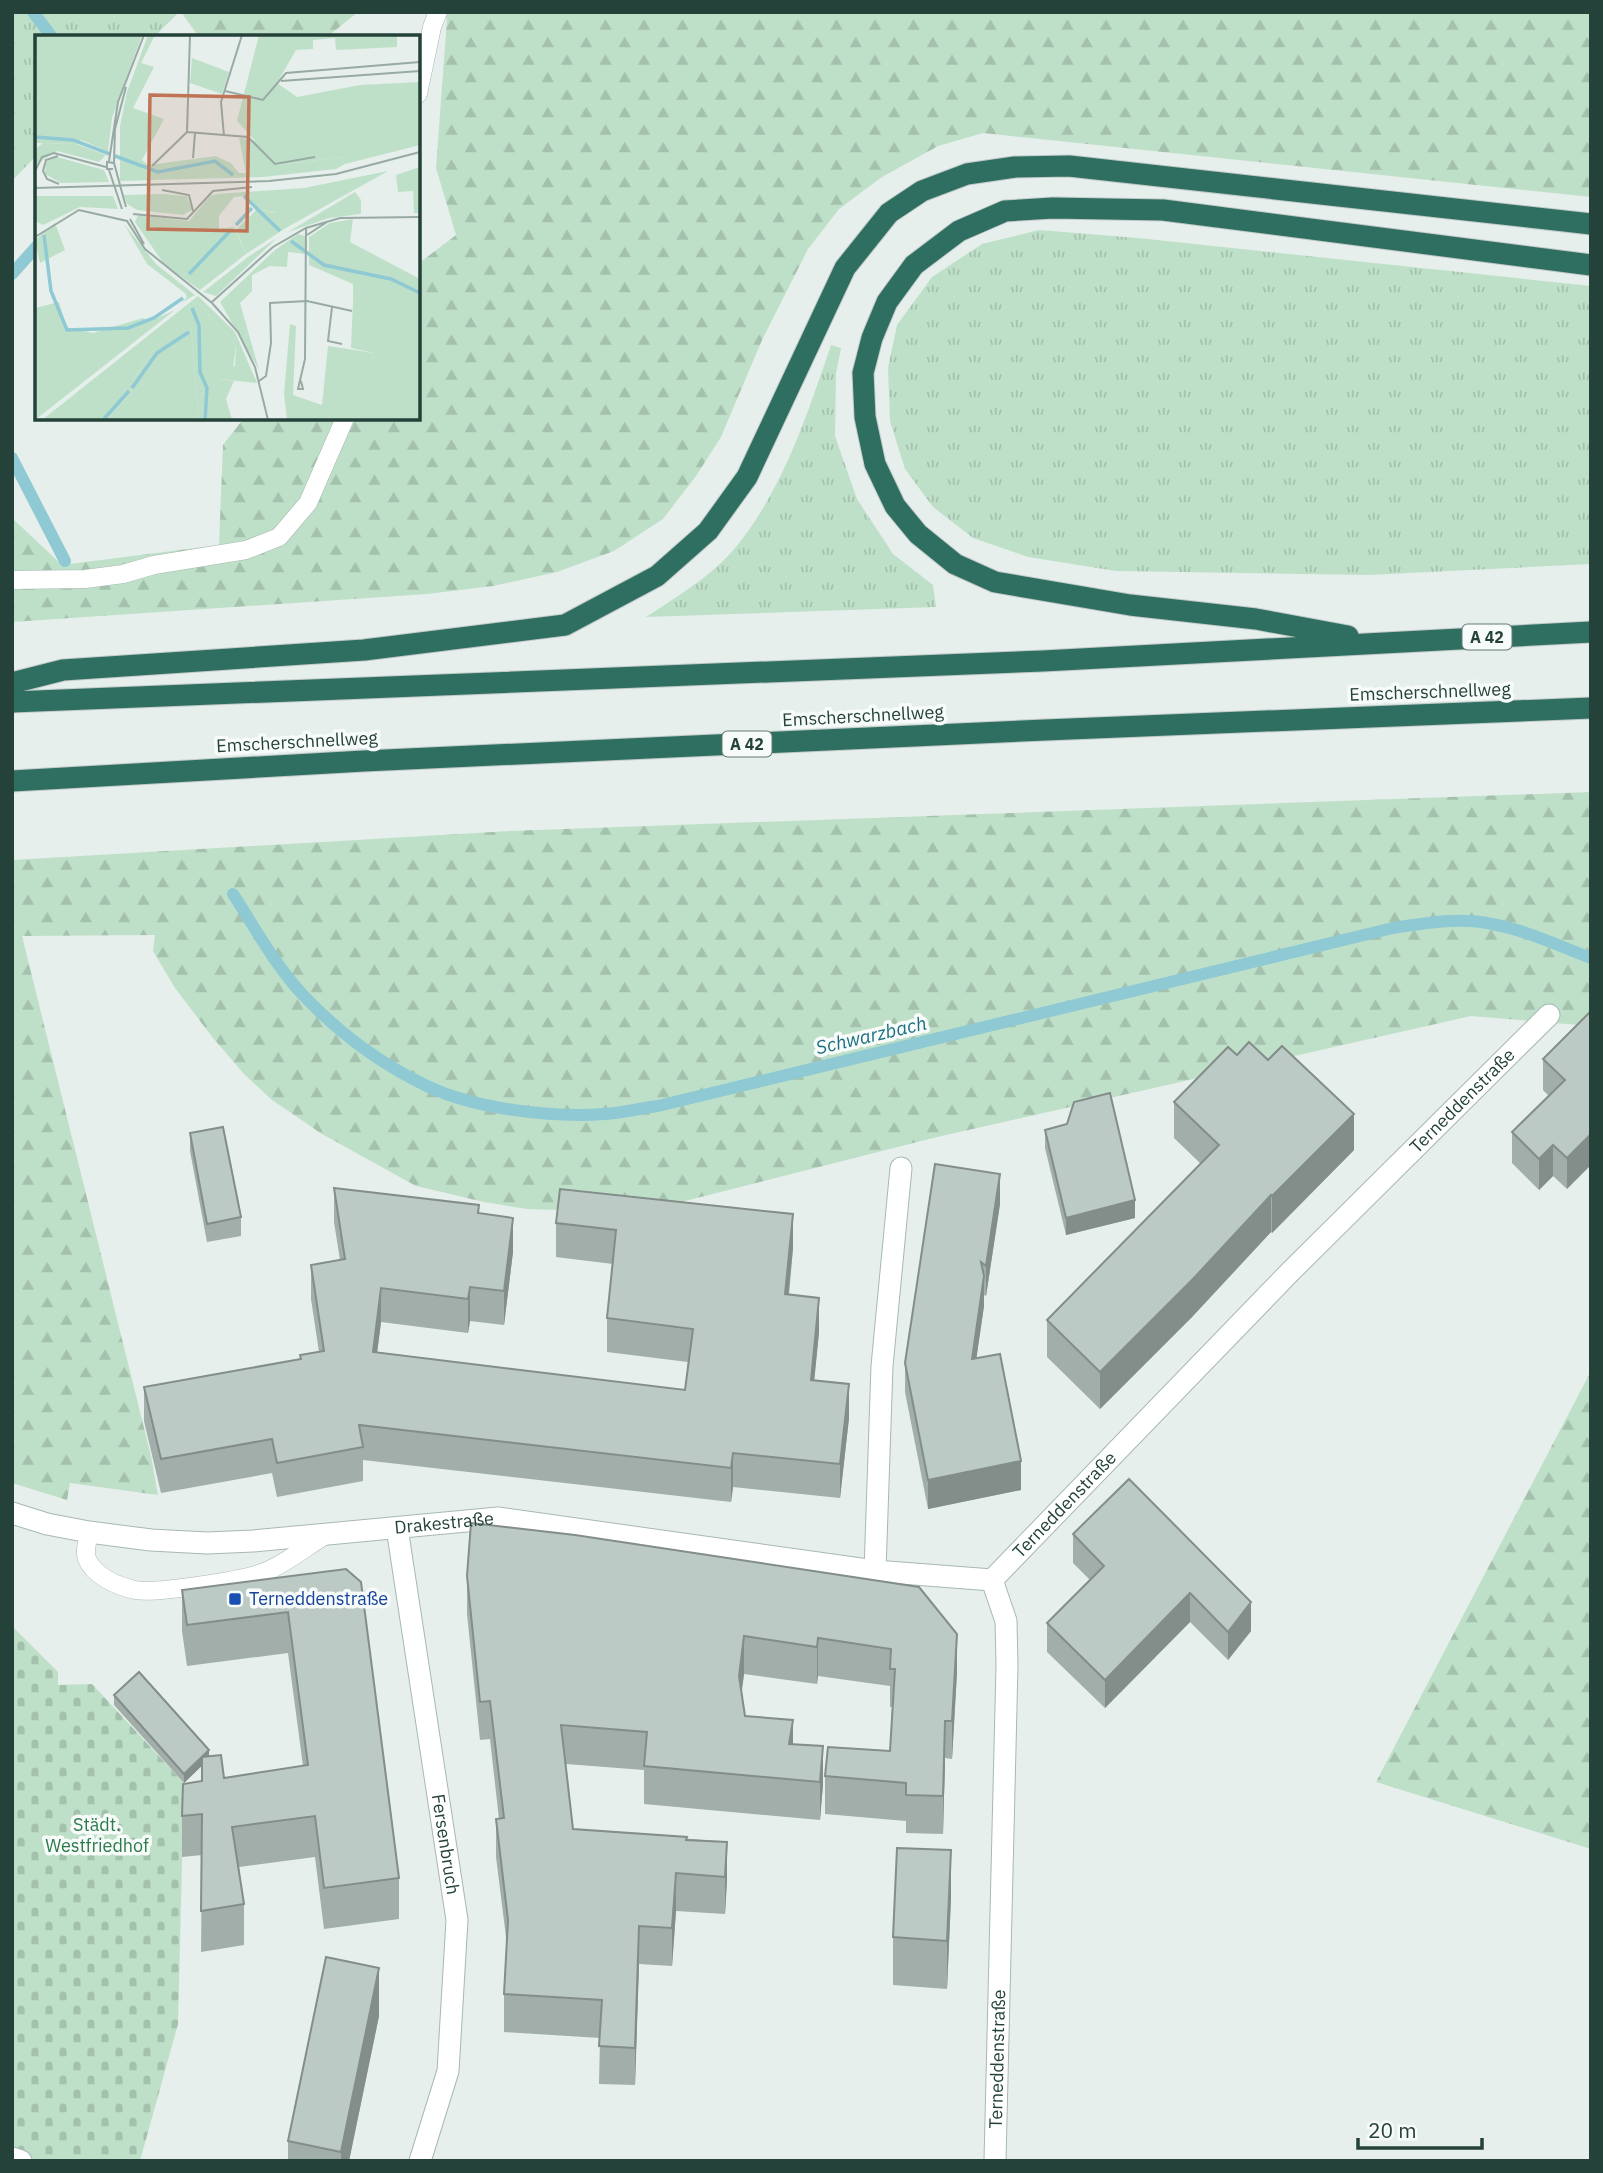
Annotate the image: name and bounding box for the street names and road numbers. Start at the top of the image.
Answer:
road number: A 42 [1462,624,1512,650]
street label: Emscherschnellweg [1349,677,1512,706]
street label: Emscherschnellweg [782,700,945,731]
street label: Emscherschnellweg [216,726,379,757]
road number: A 42 [722,732,772,757]
street label: Terneddenstraße [1405,1043,1520,1158]
street label: Terneddenstraße [1008,1446,1121,1563]
street label: Drakestraße [393,1506,495,1539]
street label: Fersenbruch [427,1792,465,1896]
street label: Terneddenstraße [984,1989,1010,2129]

